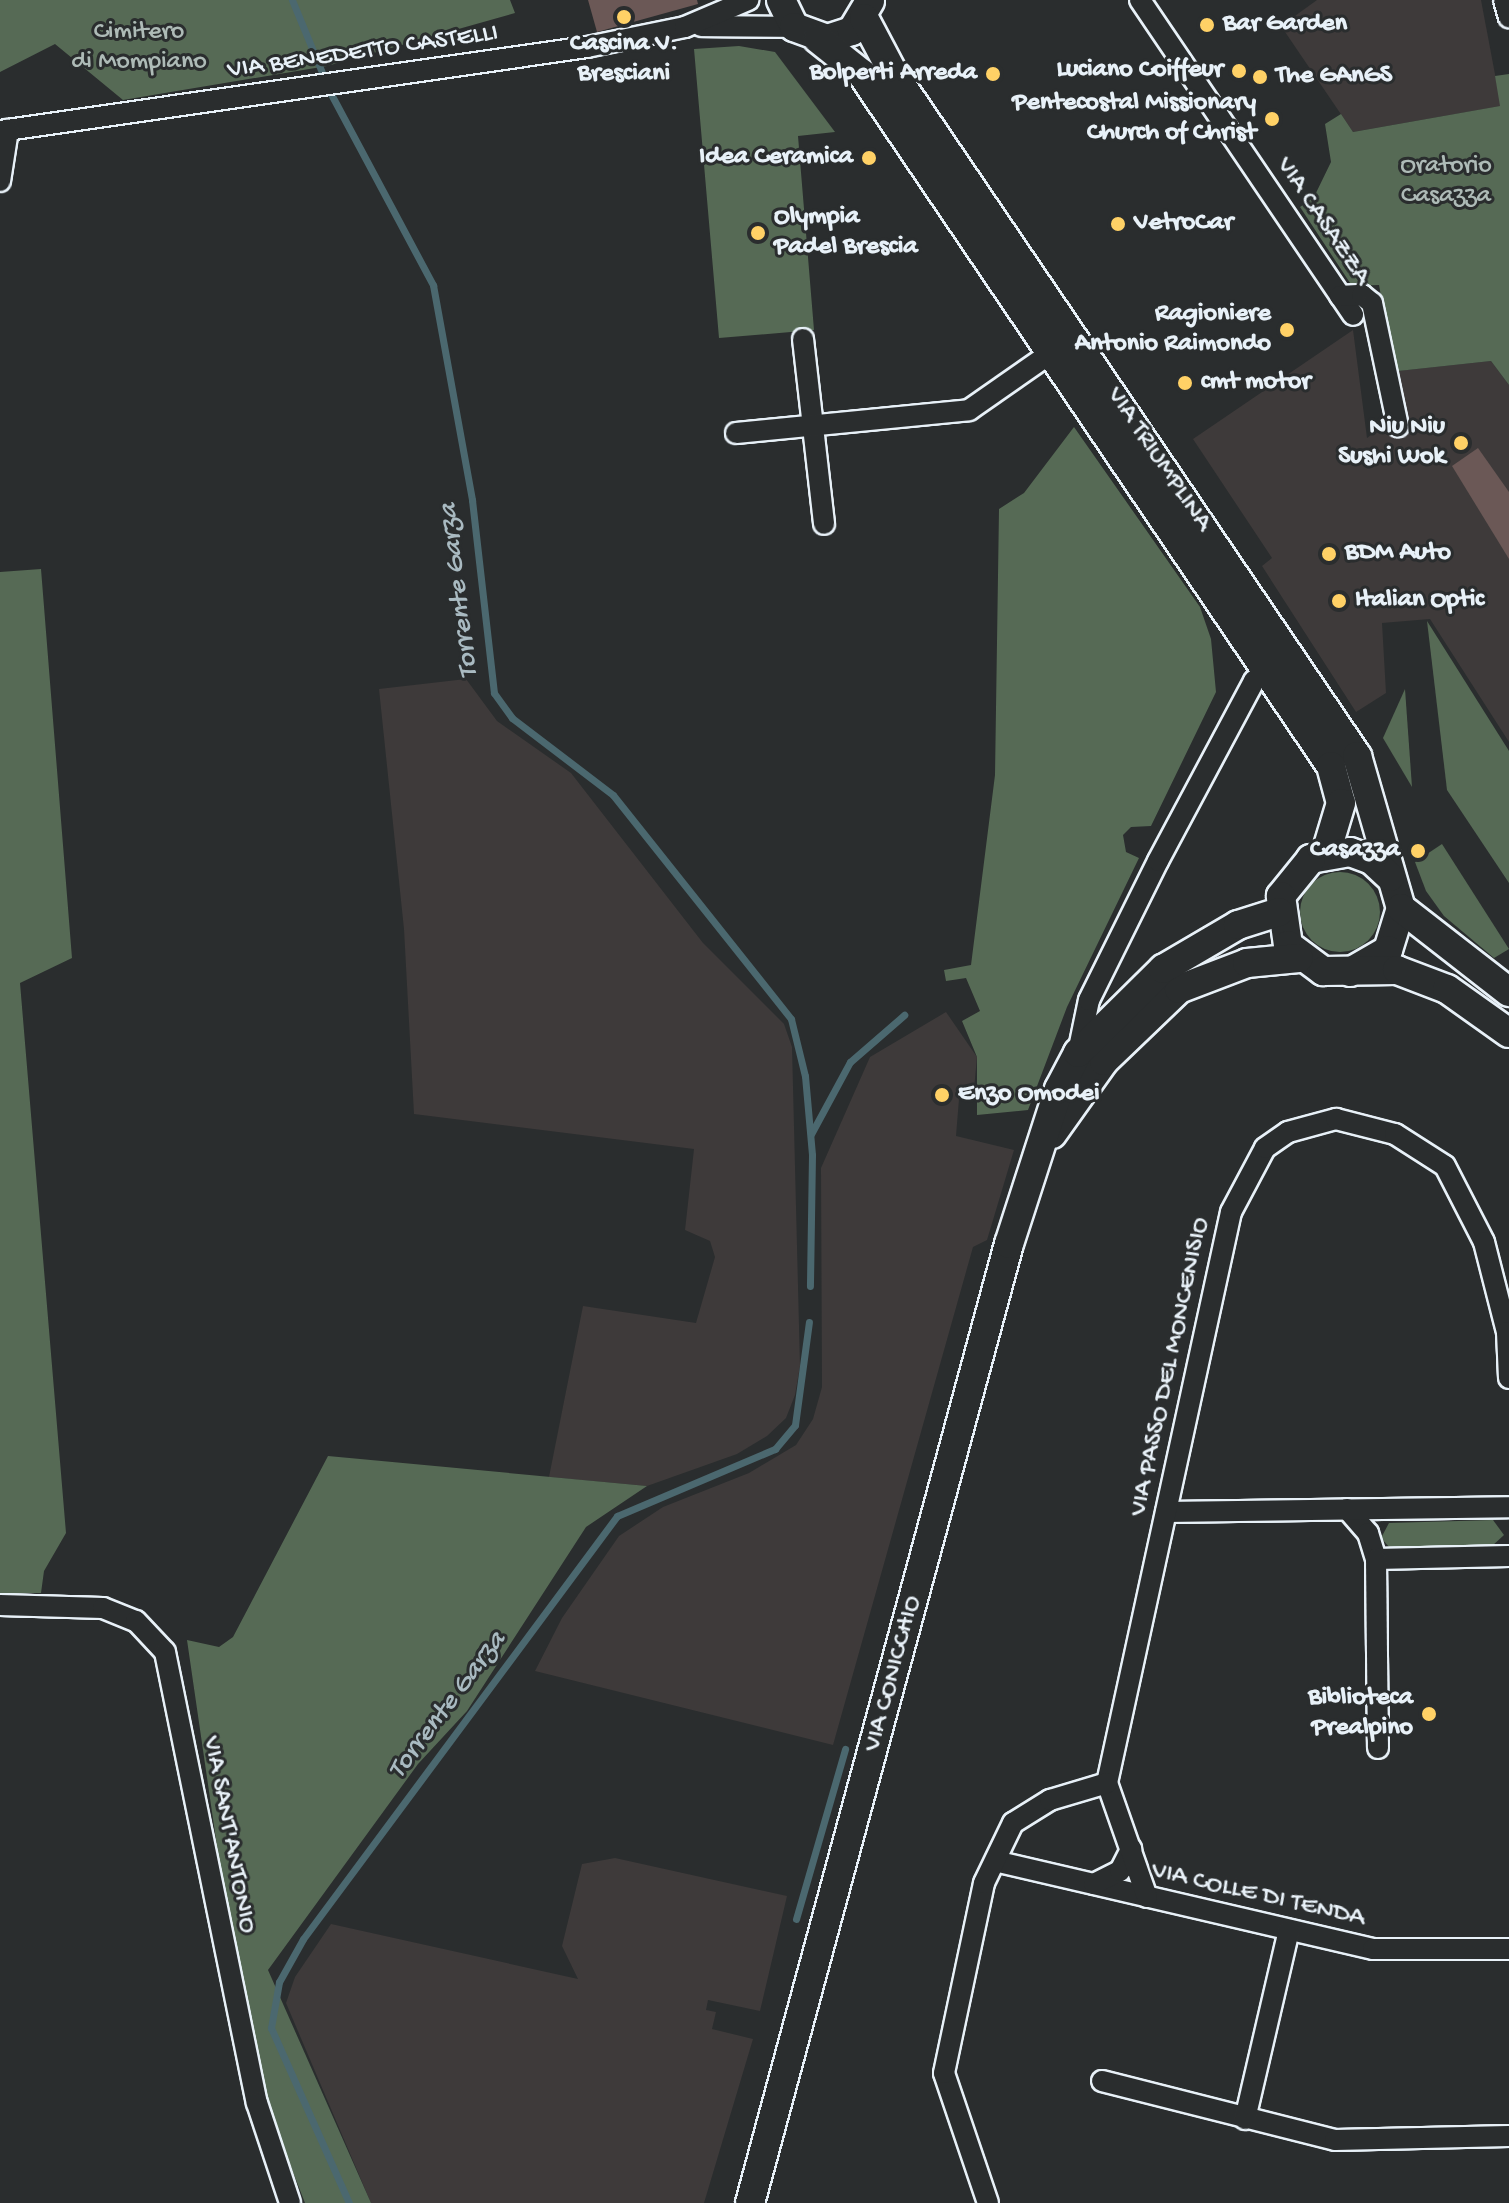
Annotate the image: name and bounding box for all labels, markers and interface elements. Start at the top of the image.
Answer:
marker: Cascina V. Bresciani [615,8,633,26]
place label: Bar Garden [1223,9,1347,41]
marker: Bar Garden [1198,16,1216,34]
park label: Cimitero di Mompiano [71,17,207,78]
street label: VIA BENEDETTO CASTELLI [226,19,500,87]
place label: Cascina V. Bresciani [570,29,678,90]
place label: Luciano Coiffeur [1056,55,1223,87]
place label: Bolperti Arreda [810,58,977,90]
place label: The GAnGS [1276,61,1392,93]
marker: Luciano Coiffeur [1230,62,1248,80]
marker: Bolperti Arreda [984,65,1002,83]
marker: The GAnGS [1251,68,1269,86]
place label: Pentecostal Missionary Church of Christ [1012,88,1256,150]
marker: Pentecostal Missionary Church of Christ [1263,110,1281,128]
place label: Idea Ceramica [699,142,853,174]
marker: Idea Ceramica [860,149,878,167]
park label: Oratorio Casazza [1400,151,1492,212]
street label: VIA CASAZZA [1268,152,1376,292]
place label: Olympia Padel Brescia [774,202,918,264]
place label: VetroCar [1134,208,1233,240]
marker: VetroCar [1109,215,1127,233]
marker: Olympia Padel Brescia [749,224,767,242]
place label: Ragioniere Antonio Raimondo [1075,299,1271,360]
marker: Ragioniere Antonio Raimondo [1278,321,1296,339]
place label: cmt motor [1201,367,1310,399]
marker: cmt motor [1176,374,1194,392]
street label: VIA TRIUMPLINA [1098,382,1218,538]
place label: Niu Niu Sushi Wok [1338,412,1445,474]
marker: Niu Niu Sushi Wok [1452,434,1470,452]
water label: Torrente Garza [433,501,487,681]
place label: BDM Auto [1345,538,1451,570]
marker: BDM Auto [1320,545,1338,563]
place label: Italian Optic [1355,585,1484,617]
marker: Italian Optic [1330,592,1348,610]
place label: Casazza [1310,835,1400,867]
marker: Casazza [1407,840,1429,862]
place label: Enzo Omodei [958,1079,1100,1111]
marker: Enzo Omodei [933,1086,951,1104]
street label: VIA PASSO DEL MONCENISIO [1124,1215,1218,1519]
street label: VIA CONICCHIO [858,1593,930,1755]
water label: Torrente Garza [382,1625,514,1787]
place label: Biblioteca Prealpino [1308,1683,1413,1744]
marker: Biblioteca Prealpino [1420,1705,1438,1723]
street label: VIA SANT'ANTONIO [194,1734,262,1936]
street label: VIA COLLE DI TENDA [1148,1856,1368,1936]

